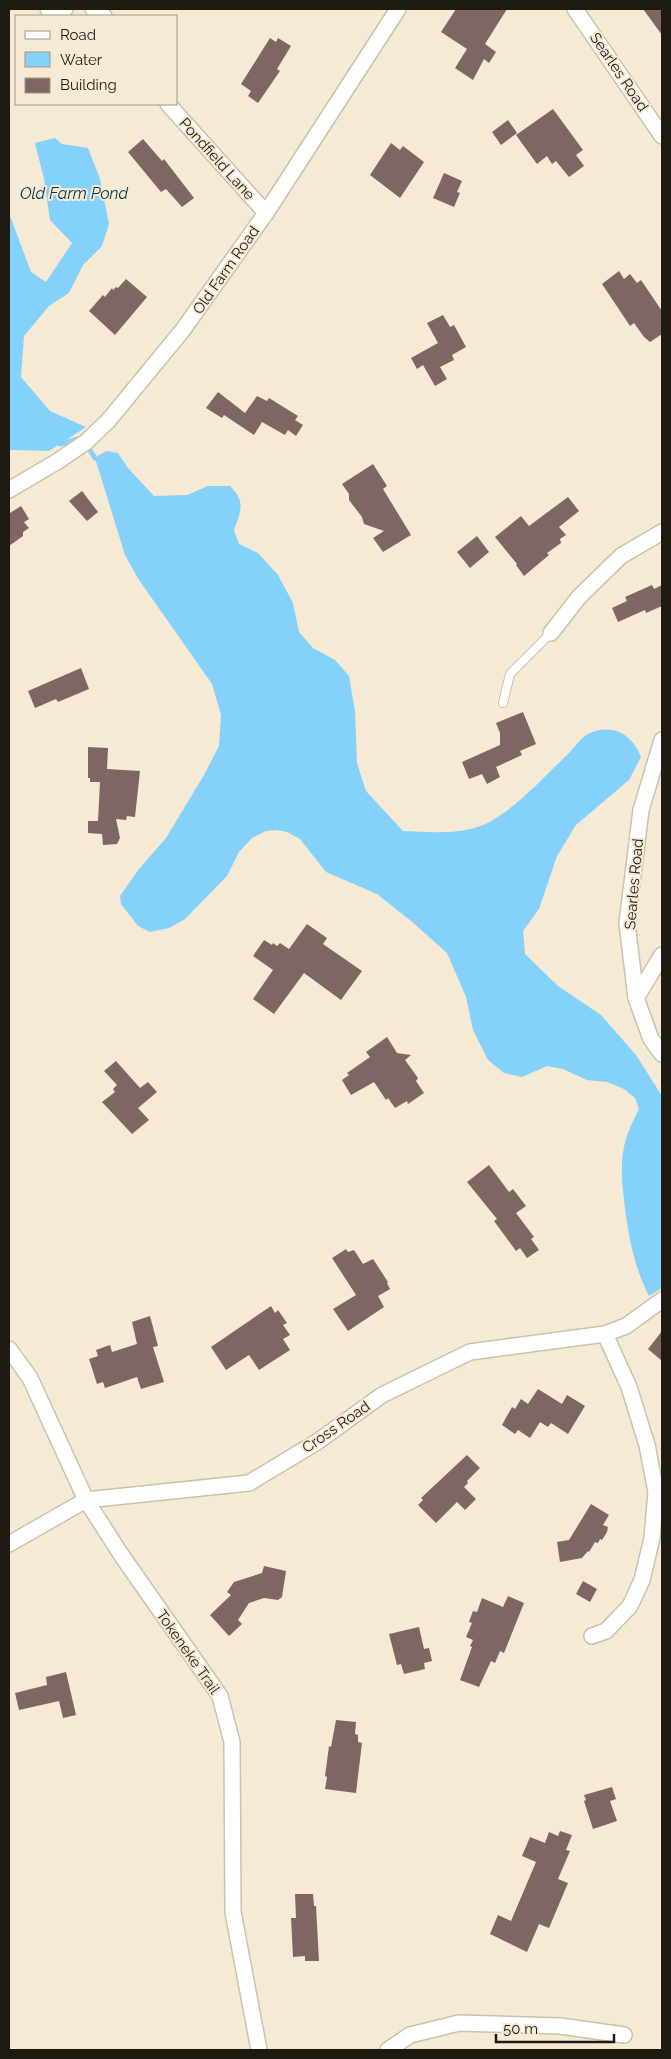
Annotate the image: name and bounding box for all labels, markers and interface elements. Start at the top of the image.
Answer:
legend [15,15,178,105]
text: Road [60,26,96,44]
street label: Searles Road [586,29,652,115]
text: Water [60,51,103,69]
text: Building [60,76,117,94]
street label: Pondfield Lane [175,114,259,204]
water label: Old Farm Pond [20,184,129,203]
street label: Old Farm Road [189,222,263,318]
street label: Searles Road [621,838,647,930]
street label: Cross Road [299,1397,373,1457]
street label: Tokeneke Trail [152,1606,224,1698]
scale bar [496,2012,614,2044]
text: 50 m [503,2020,538,2038]

